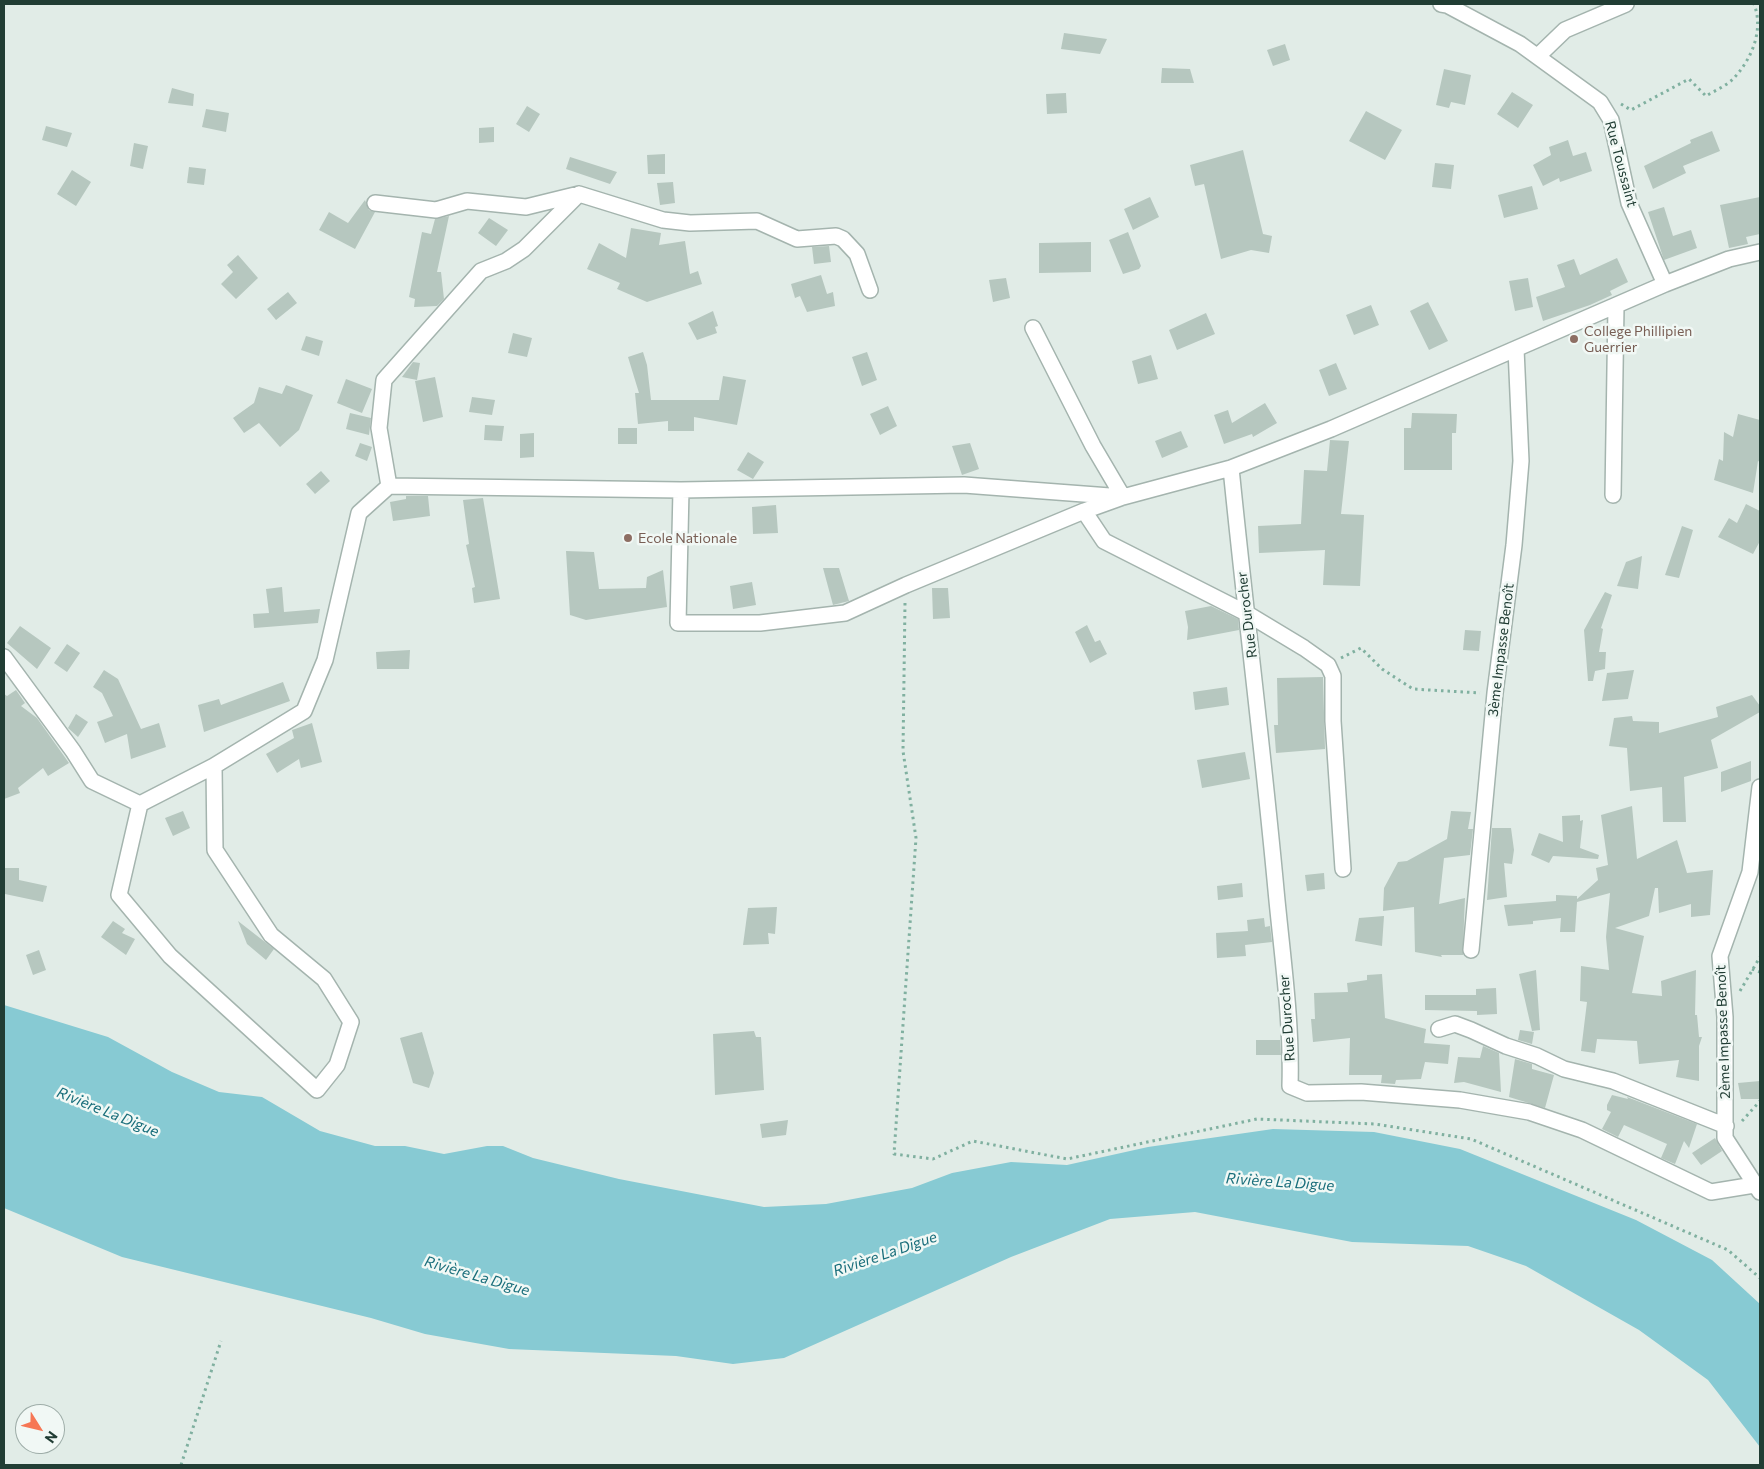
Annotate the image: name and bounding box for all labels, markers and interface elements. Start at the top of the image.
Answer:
street label: Rue Toussaint [1601,119,1641,209]
place label: College Phillipien Guerrier [1584,323,1692,356]
marker: College Phillipien Guerrier [1568,333,1580,345]
place label: Ecole Nationale [638,530,737,546]
marker: Ecole Nationale [622,532,634,544]
street label: Rue Durocher [1233,571,1261,659]
street label: 3ème Impasse Benoît [1484,582,1518,718]
street label: 2ème Impasse Benoît [1712,965,1734,1099]
street label: Rue Durocher [1276,974,1298,1062]
water label: Rivière La Digue [54,1083,162,1141]
water label: Rivière La Digue [1225,1169,1335,1195]
water label: Rivière La Digue [831,1228,939,1280]
water label: Rivière La Digue [422,1252,532,1300]
north arrow [15,1404,65,1454]
text: N [42,1428,62,1447]

